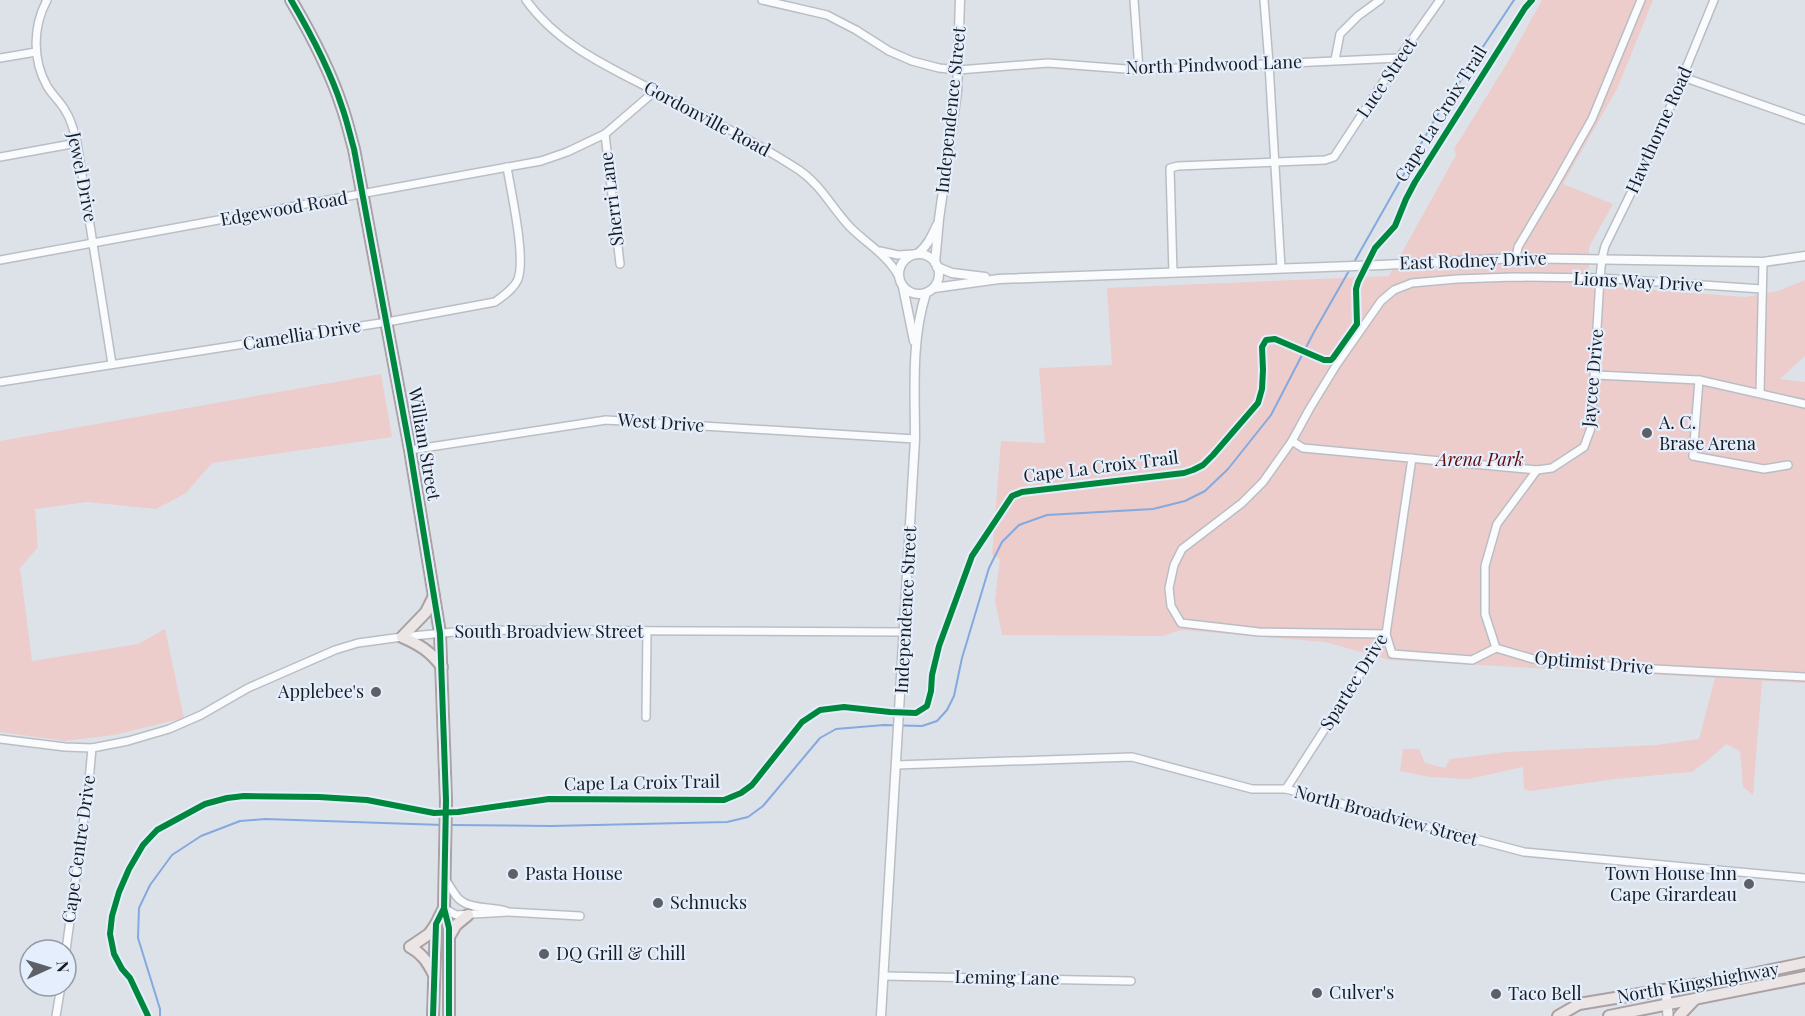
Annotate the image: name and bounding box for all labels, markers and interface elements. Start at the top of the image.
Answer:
street label: Independence Street [929,25,971,195]
street label: Luce Street [1351,32,1422,122]
street label: Cape La Croix Trail [1389,41,1492,186]
street label: North Pindwood Lane [1125,49,1303,79]
street label: Hawthorne Road [1619,62,1697,197]
street label: Gordonville Road [640,75,775,162]
street label: Jewel Drive [62,129,103,224]
street label: Sherri Lane [593,151,629,248]
street label: Edgewood Road [218,185,350,231]
street label: East Rodney Drive [1399,245,1547,275]
street label: Lions Way Drive [1573,266,1703,296]
street label: Camellia Drive [241,313,363,355]
street label: Jaycee Drive [1576,328,1608,429]
street label: William Street [403,384,447,503]
street label: West Drive [616,407,705,437]
place label: A. C. Brase Arena [1658,410,1756,455]
marker: A. C. Brase Arena [1640,426,1654,440]
street label: Cape La Croix Trail [1022,445,1180,487]
park label: Arena Park [1434,447,1524,471]
street label: Independence Street [889,525,921,694]
street label: South Broadview Street [455,619,644,643]
street label: Spartec Drive [1314,629,1392,734]
street label: Optimist Drive [1534,645,1655,679]
place label: Applebee's [277,679,364,703]
marker: Applebee's [369,685,383,699]
street label: Cape La Croix Trail [564,769,720,795]
street label: Cape Centre Drive [56,773,100,924]
street label: North Broadview Street [1292,779,1481,851]
place label: Pasta House [525,861,623,885]
place label: Town House Inn Cape Girardeau [1605,861,1738,906]
marker: Pasta House [506,867,520,881]
marker: Town House Inn Cape Girardeau [1742,877,1756,891]
place label: Schnucks [670,890,747,914]
marker: Schnucks [651,896,665,910]
north arrow [18,938,78,998]
place label: DQ Grill & Chill [556,941,686,965]
marker: DQ Grill & Chill [537,947,551,961]
street label: North Kingshighway [1615,956,1781,1008]
text: N [53,960,74,974]
street label: Leming Lane [954,964,1060,990]
place label: Culver's [1329,980,1394,1004]
place label: Taco Bell [1508,981,1582,1005]
marker: Culver's [1310,986,1324,1000]
marker: Taco Bell [1489,987,1503,1001]

